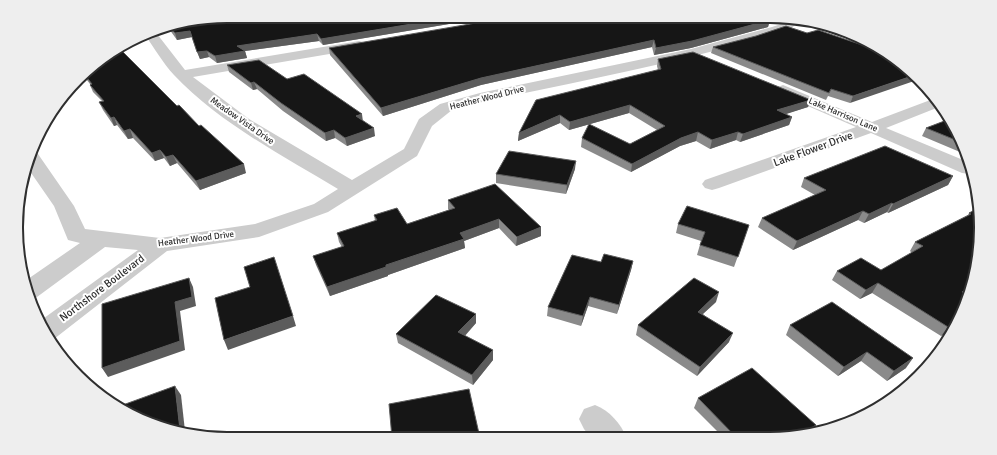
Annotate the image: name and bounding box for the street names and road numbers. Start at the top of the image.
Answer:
street label: Heather Wood Drive [449,83,526,113]
street label: Meadow Vista Drive [208,95,276,147]
street label: Lake Harrison Lane [807,95,880,135]
street label: Lake Flower Drive [772,129,854,169]
street label: Heather Wood Drive [157,229,235,249]
street label: Northshore Boulevard [57,252,147,324]

